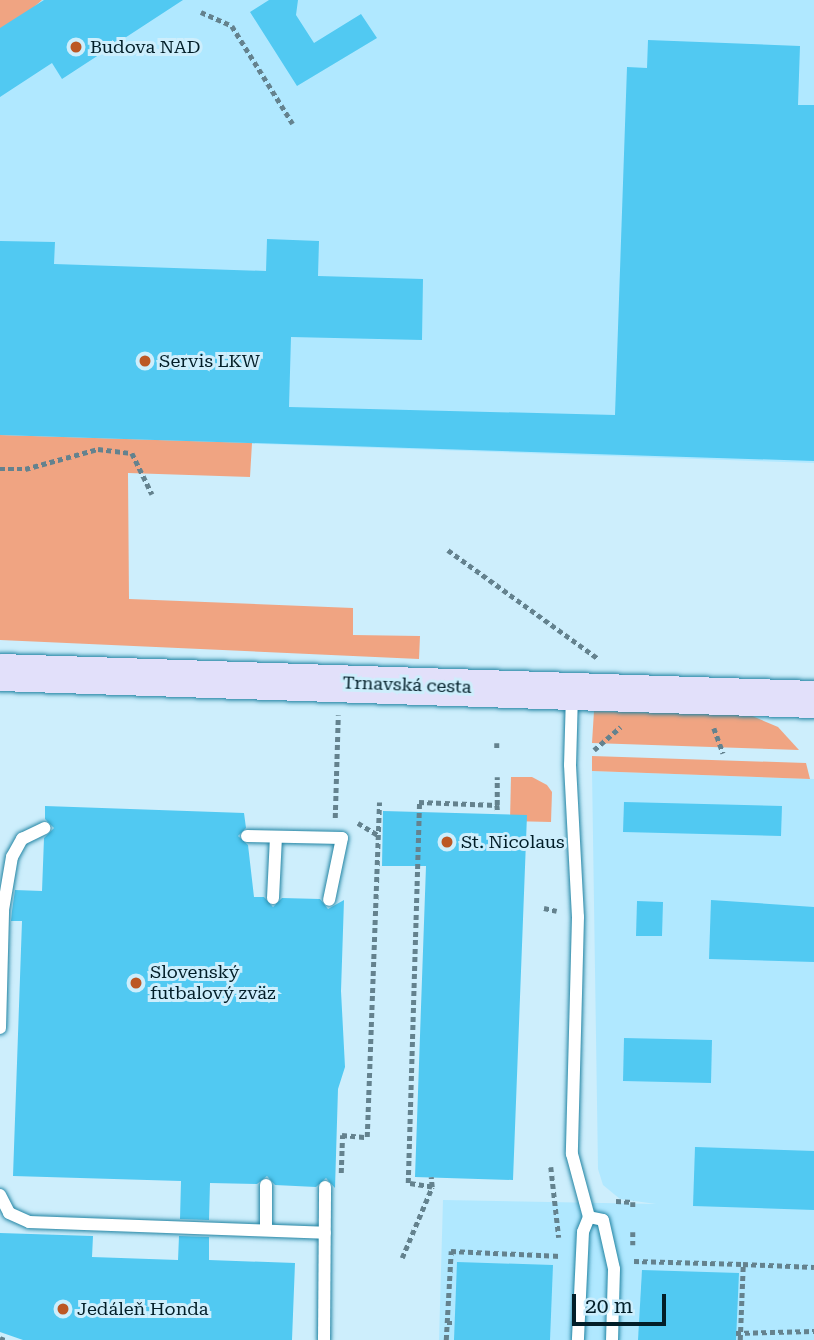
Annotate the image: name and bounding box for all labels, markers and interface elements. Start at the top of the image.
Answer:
place label: Budova NAD [90,36,200,58]
marker: Budova NAD [68,39,84,55]
place label: Servis LKW [159,350,260,372]
marker: Servis LKW [137,353,153,369]
street label: Trnavská cesta [342,672,472,698]
place label: St. Nicolaus [461,831,565,853]
marker: St. Nicolaus [439,834,455,850]
place label: Slovenský futbalový zväz [150,962,275,1004]
marker: Slovenský futbalový zväz [128,975,144,991]
scale bar [576,1280,670,1324]
text: 20 m [585,1294,633,1318]
place label: Jedáleň Honda [77,1298,209,1320]
marker: Jedáleň Honda [55,1301,71,1317]

